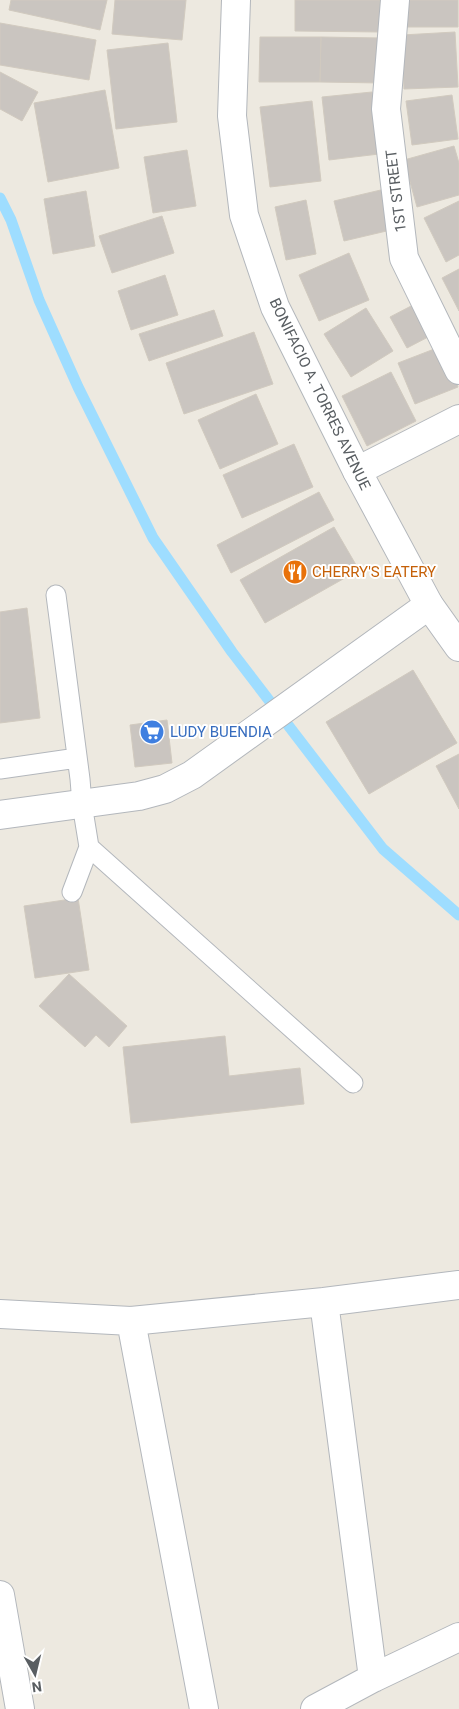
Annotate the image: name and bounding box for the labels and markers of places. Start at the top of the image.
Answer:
restaurant icon: CHERRY'S EATERY [282,559,308,585]
place label: CHERRY'S EATERY [312,563,436,581]
supermarket icon: LUDY BUENDIA [139,719,165,745]
place label: LUDY BUENDIA [170,723,272,741]

